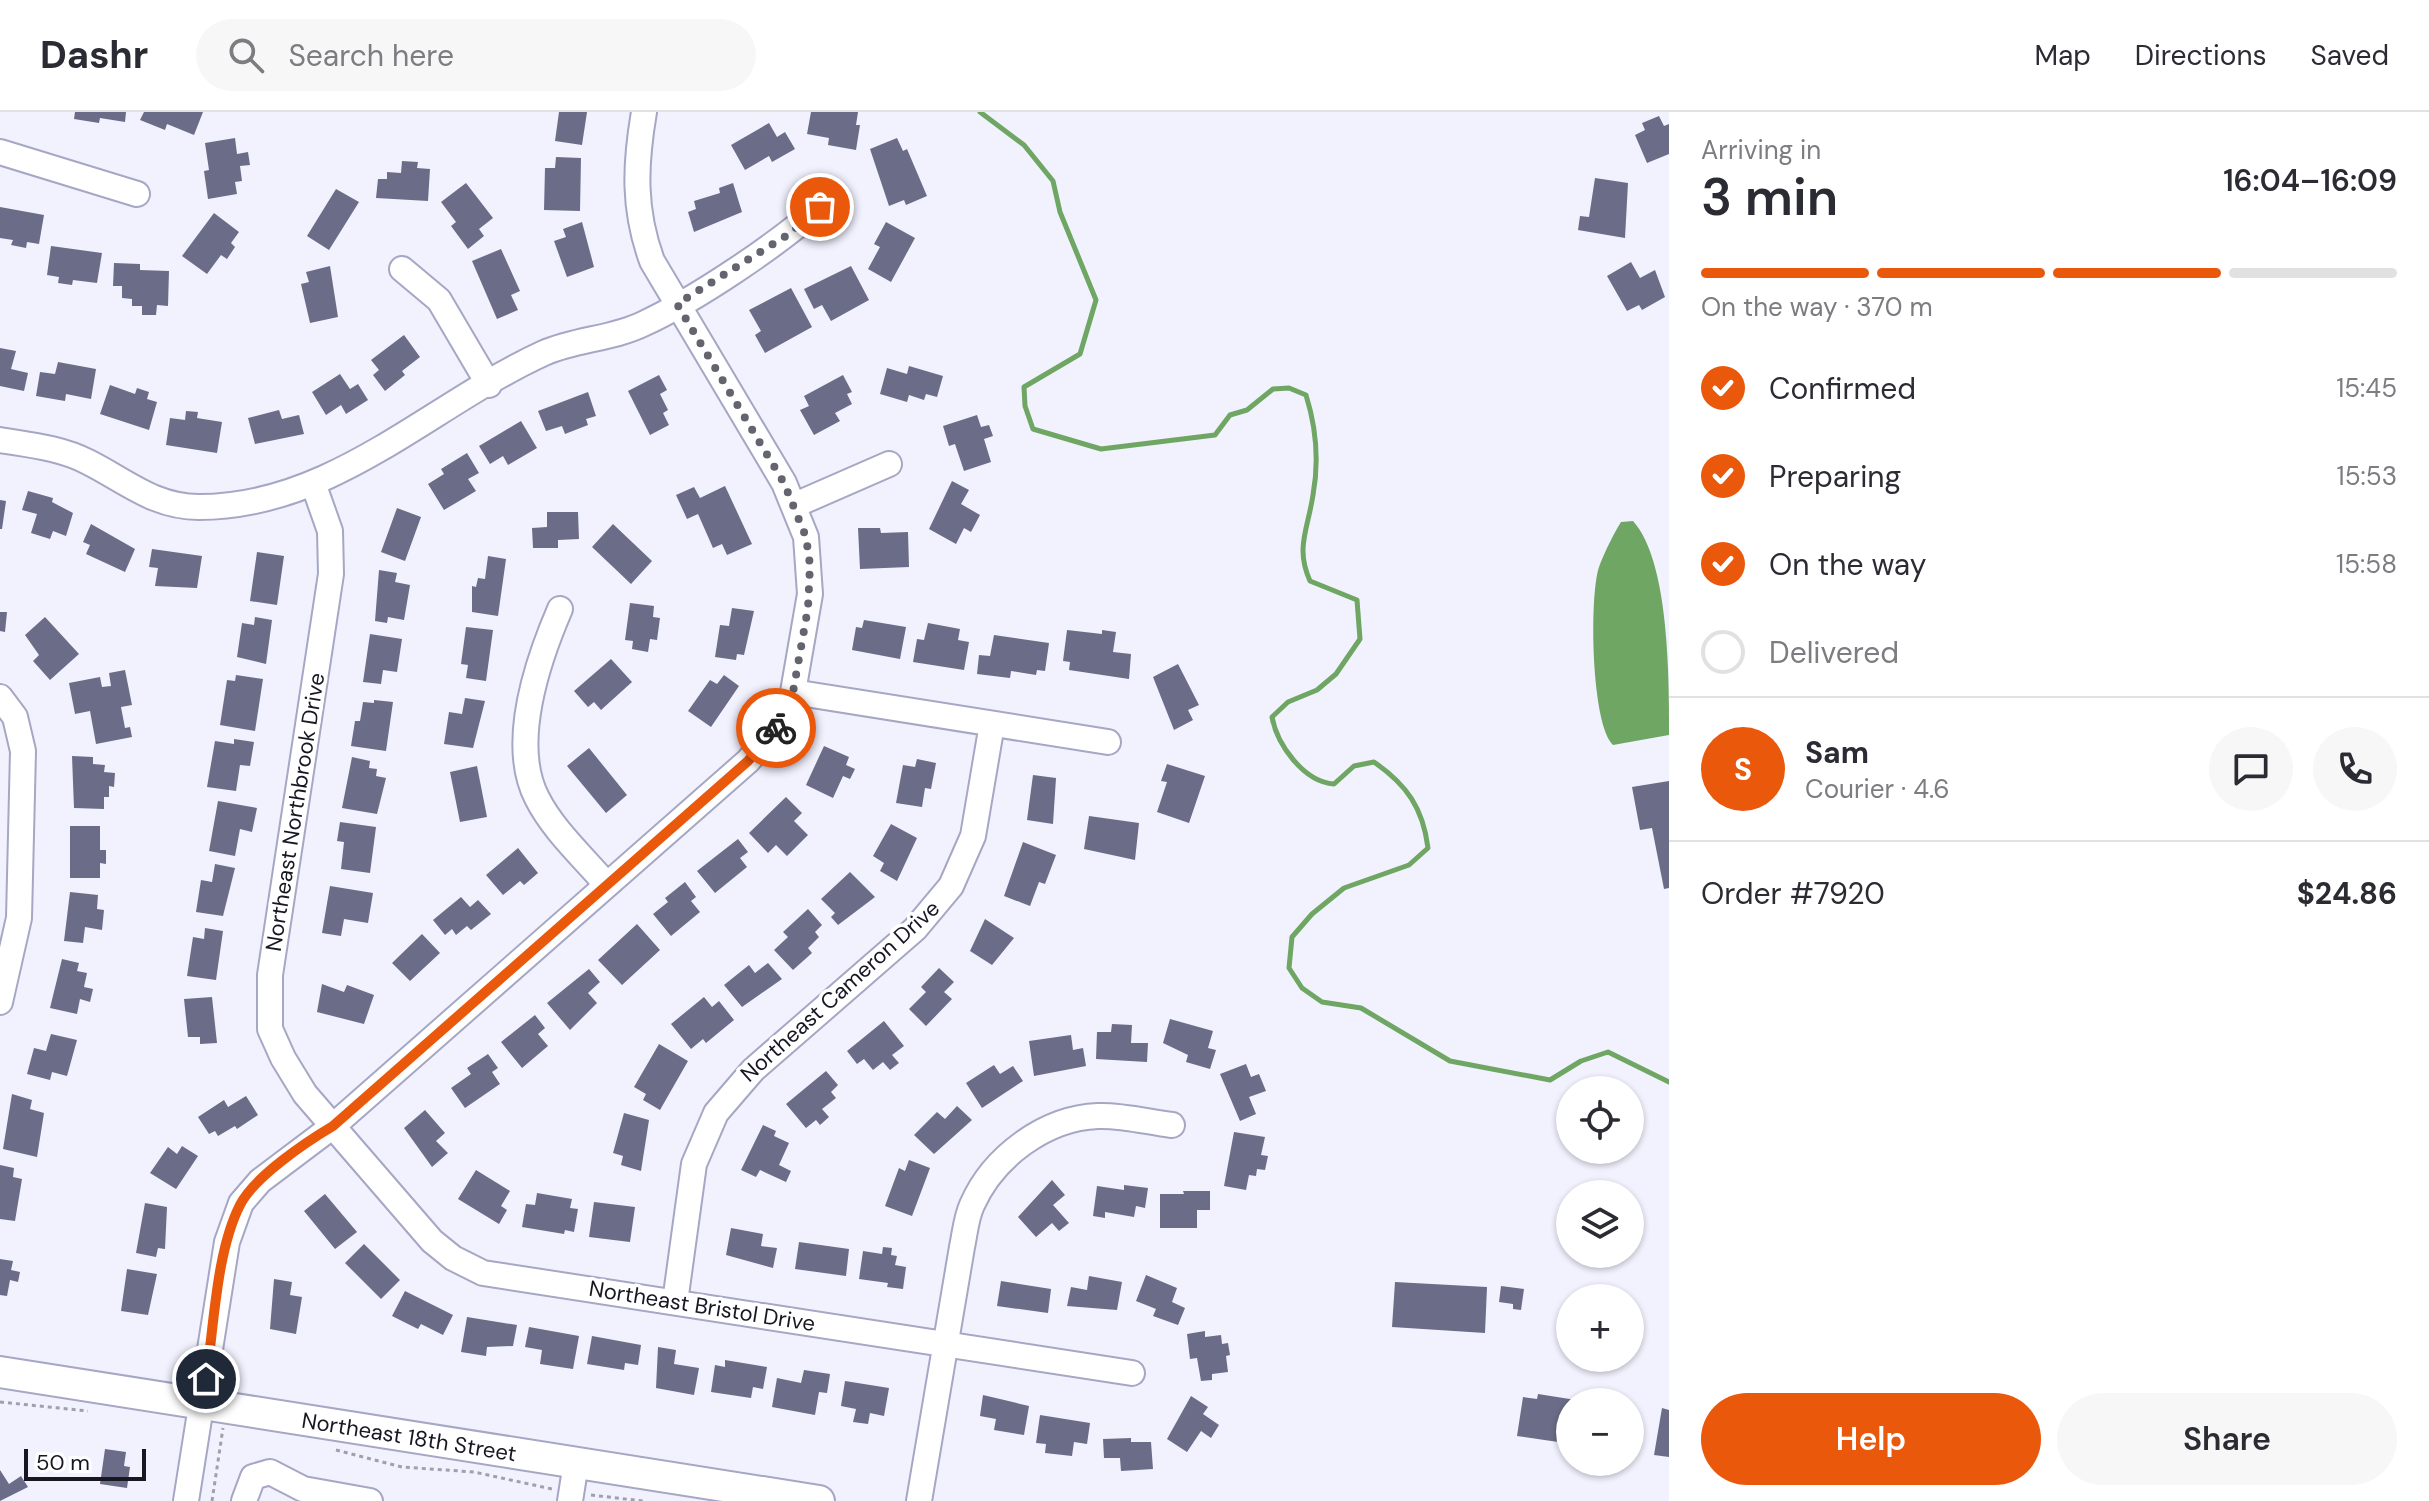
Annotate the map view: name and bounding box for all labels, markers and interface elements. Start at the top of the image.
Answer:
search box [196,19,756,91]
text: Dashr [40,30,148,80]
icon: search [224,33,268,77]
text: Search here [288,36,454,75]
text: Map [2034,37,2091,74]
text: Directions [2135,37,2267,74]
text: Saved [2311,37,2389,74]
text: Arriving in [1701,133,1821,167]
text: 16:04–16:09 [2223,161,2397,200]
text: 3 min [1701,163,1838,231]
pin [786,173,854,241]
icon: bag [798,185,842,229]
text: On the way · 370 m [1701,290,1933,324]
icon: check [1701,366,1745,410]
text: Confirmed [1769,369,1916,408]
text: 15:45 [2336,371,2397,405]
icon: check [1701,454,1745,498]
text: Preparing [1769,457,1901,496]
text: 15:53 [2337,459,2397,493]
icon: check [1701,542,1745,586]
text: On the way [1769,545,1926,584]
text: 15:58 [2336,547,2397,581]
text: Delivered [1769,633,1899,672]
street label: Northeast Northbrook Drive [259,671,331,953]
courier [736,688,816,768]
icon: bike [754,706,798,750]
button: chat [2209,727,2293,811]
button: phone [2313,727,2397,811]
text: Sam [1805,733,1869,772]
text: S [1734,750,1752,789]
text: Courier · 4.6 [1805,772,1950,806]
text: Order #7920 [1701,874,1885,913]
text: $24.86 [2297,874,2397,913]
street label: Northeast Cameron Drive [734,894,946,1088]
map controls [1556,1076,1644,1476]
button: locate [1556,1076,1644,1164]
button: layers [1556,1180,1644,1268]
street label: Northeast Bristol Drive [587,1274,817,1338]
button: + [1556,1284,1644,1372]
pin [172,1345,240,1413]
icon: home [184,1357,228,1401]
button: − [1556,1388,1644,1476]
button: Help [1701,1393,2041,1485]
button: Share [2057,1393,2397,1485]
street label: Northeast 18th Street [300,1406,518,1468]
scale bar [24,1445,146,1481]
text: 50 m [36,1448,90,1477]

